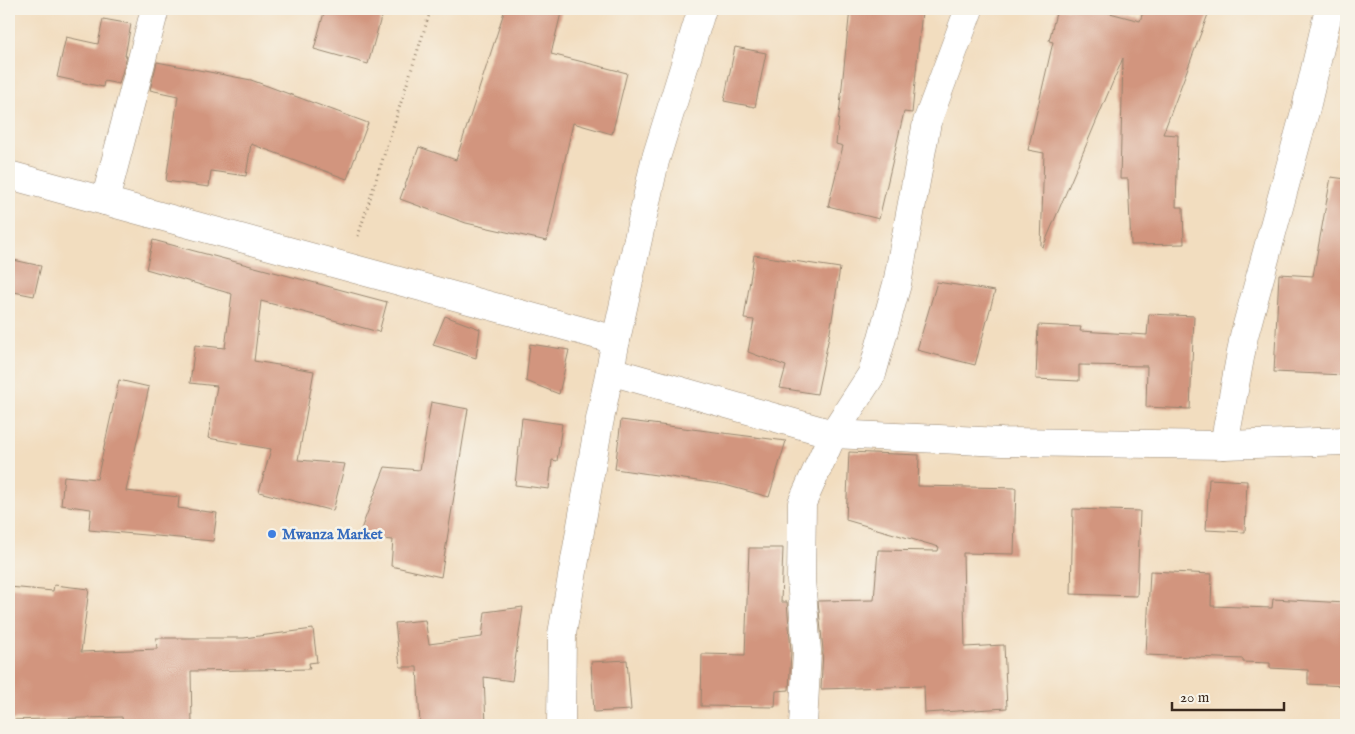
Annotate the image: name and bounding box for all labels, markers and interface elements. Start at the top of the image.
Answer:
place label: Mwanza Market [282,525,384,544]
marker: Mwanza Market [266,528,278,540]
scale bar [1172,679,1285,711]
text: 20 m [1180,688,1210,707]

